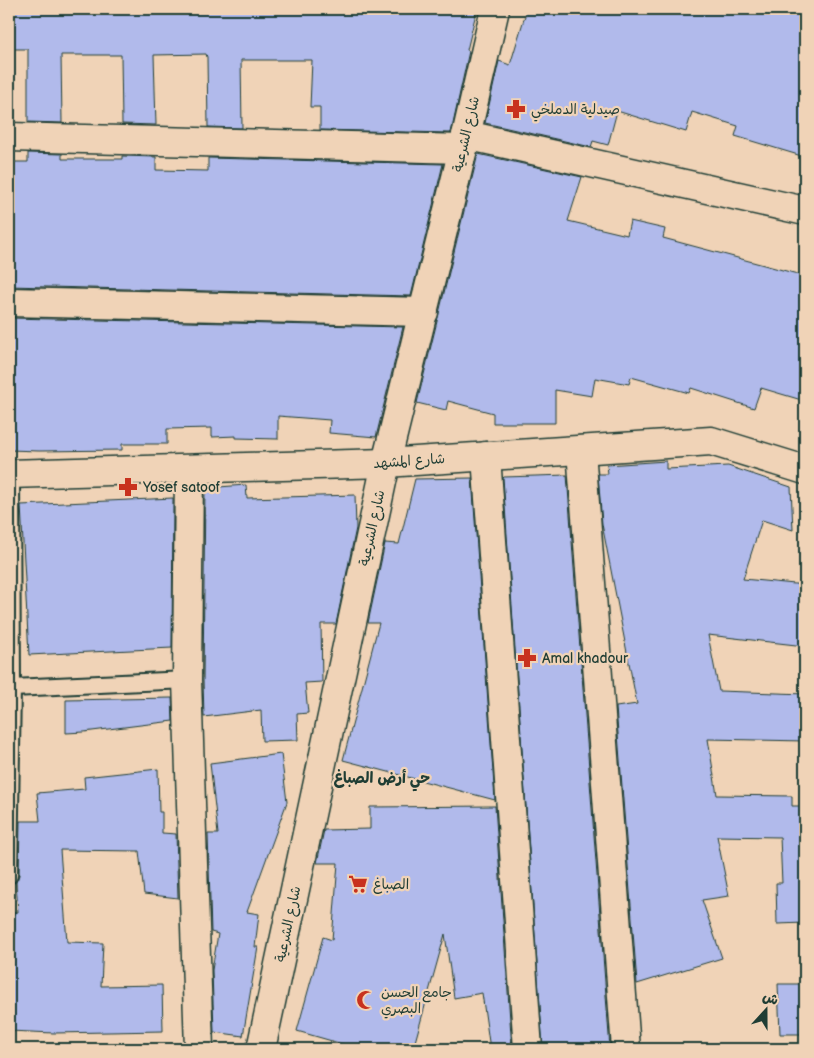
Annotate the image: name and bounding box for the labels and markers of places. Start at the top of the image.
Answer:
pharmacy icon: صيدلية الدملخي [505,98,527,120]
place label: صيدلية الدملخي [531,101,620,122]
pharmacy icon: Yosef satoof [117,476,139,498]
place label: Yosef satoof [142,479,221,496]
pharmacy icon: Amal khadour [516,647,538,669]
place label: Amal khadour [542,650,629,667]
supermarket icon: الصباغ [347,873,369,895]
place label: الصباغ [373,876,409,894]
place label: جامع الحسن البصري [381,984,452,1019]
mosque icon: جامع الحسن البصري [355,989,377,1011]

